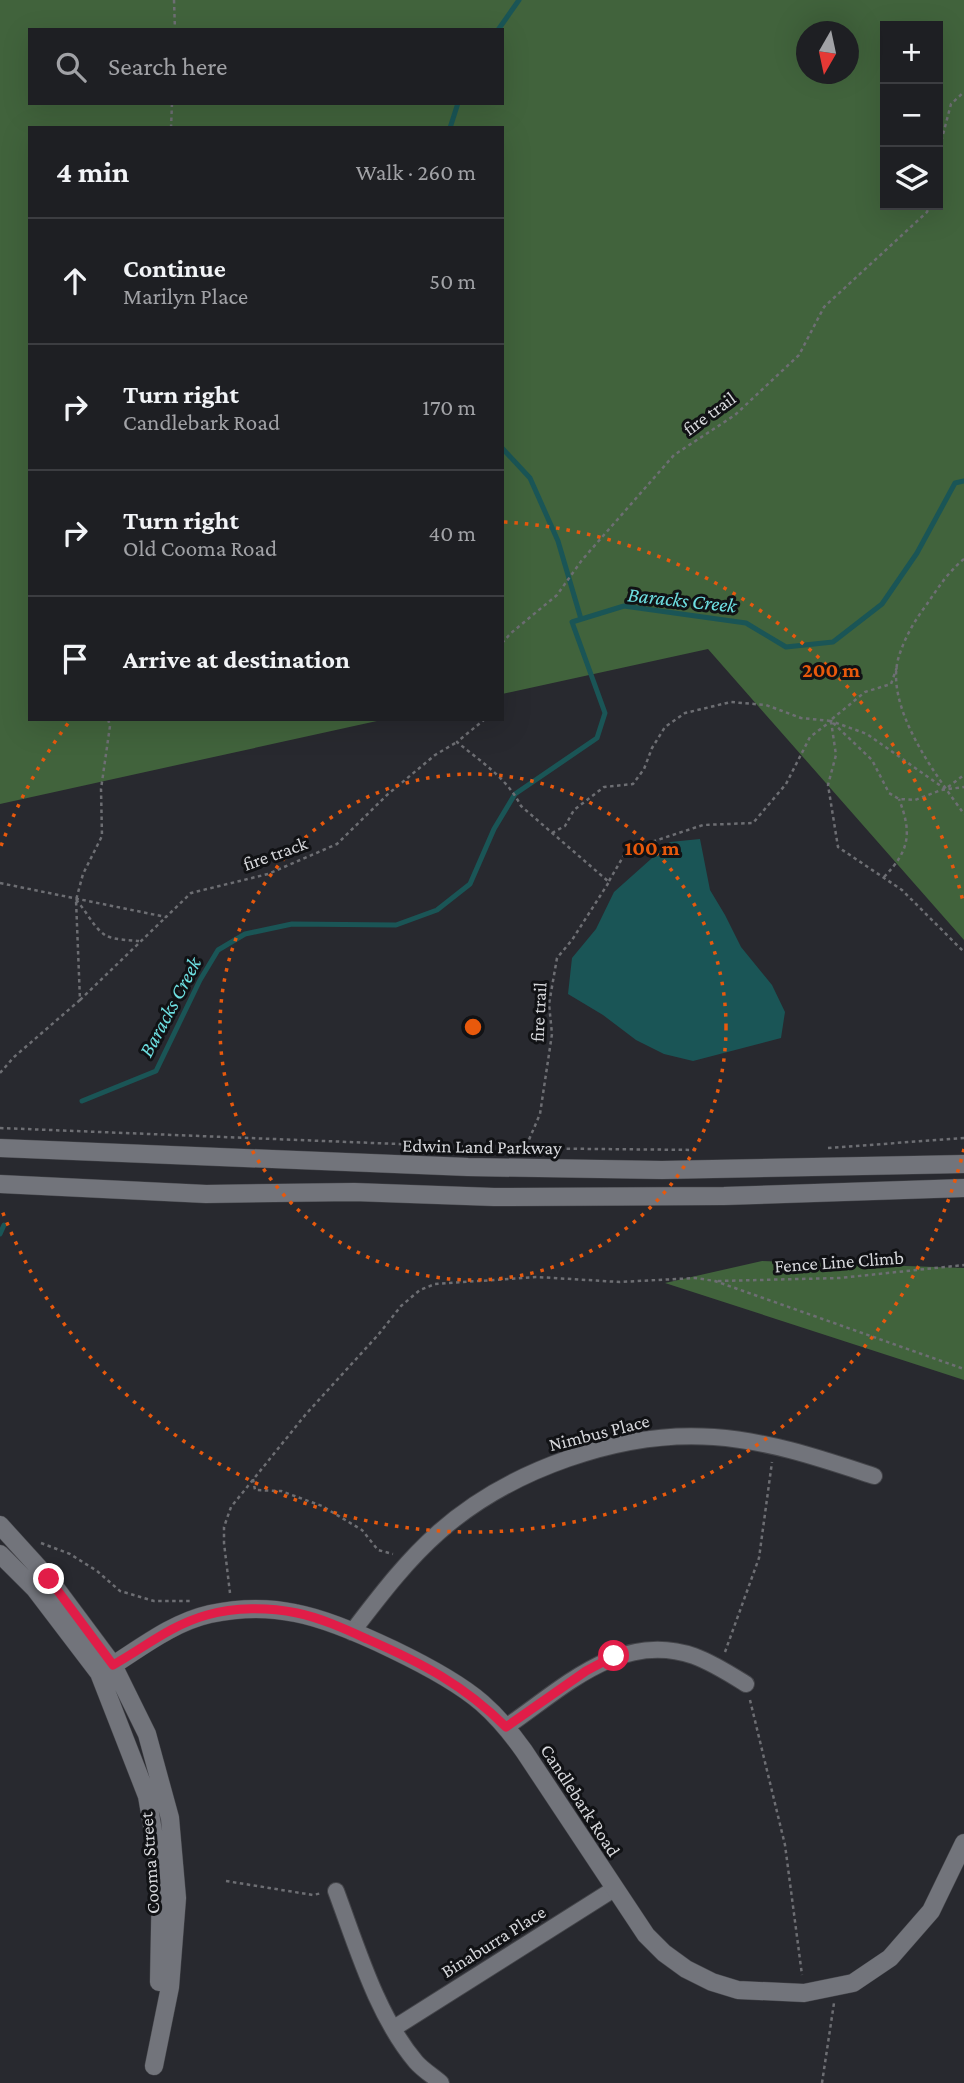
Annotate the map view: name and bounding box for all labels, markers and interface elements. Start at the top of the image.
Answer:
north arrow [796,21,859,84]
map controls [880,21,943,210]
button: + [880,21,943,84]
search box [28,28,504,105]
icon: search [52,48,90,86]
text: Search here [108,52,227,81]
button: − [880,84,943,147]
button: layers [880,147,943,210]
text: 4 min [56,155,129,188]
text: Walk · 260 m [356,159,476,185]
text: Continue [123,254,226,283]
icon: ahead [56,262,94,300]
text: 50 m [429,268,476,294]
text: Marilyn Place [123,283,248,309]
text: Turn right [123,380,239,409]
street label: fire trail [679,387,740,439]
icon: right [56,388,94,426]
text: 170 m [422,394,476,420]
text: Candlebark Road [123,409,280,435]
text: Turn right [123,506,239,535]
icon: right [56,514,94,552]
text: 40 m [428,520,476,546]
text: Old Cooma Road [123,535,277,561]
water label: Baracks Creek [626,582,738,618]
icon: arrive [56,640,94,678]
text: Arrive at destination [123,645,350,674]
text: 200 m [802,658,860,682]
street label: fire track [240,832,311,875]
text: 100 m [624,836,680,860]
water label: Baracks Creek [134,952,207,1061]
street label: fire trail [526,982,551,1042]
centre of rings [461,1015,485,1039]
street label: Edwin Land Parkway [402,1135,562,1158]
street label: Fence Line Climb [773,1246,905,1277]
street label: Nimbus Place [547,1410,652,1455]
route end [33,1563,64,1594]
route start [598,1640,629,1671]
street label: Candlebark Road [536,1740,625,1860]
street label: Cooma Street [135,1811,164,1915]
street label: Binaburra Place [437,1901,549,1982]

